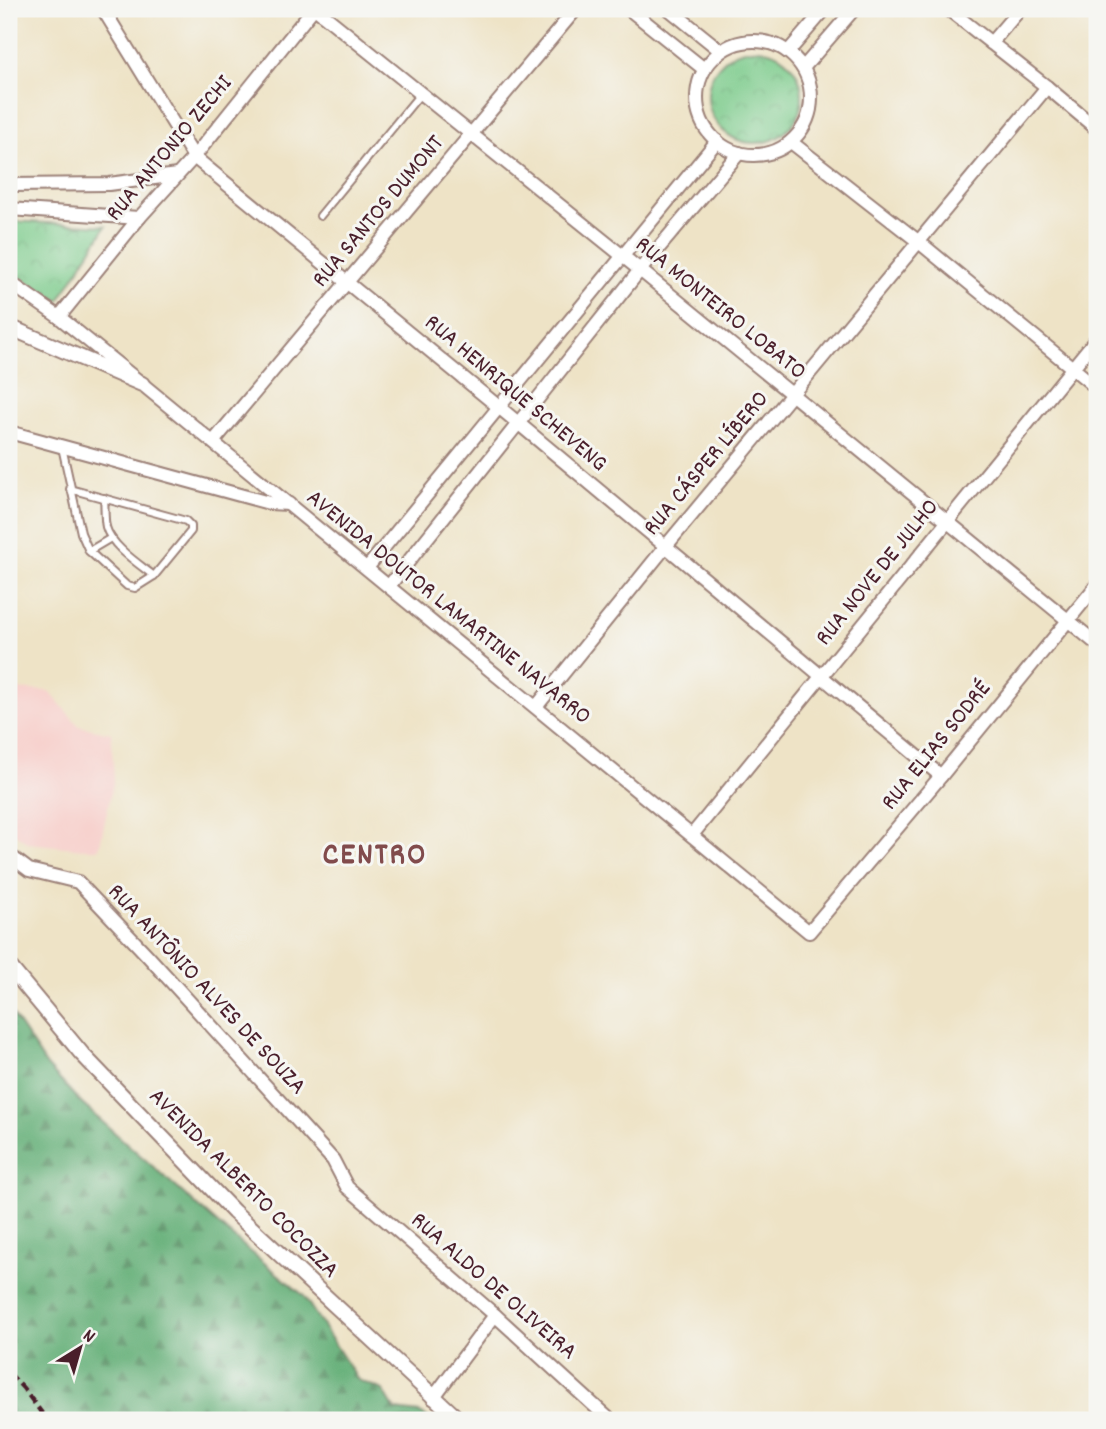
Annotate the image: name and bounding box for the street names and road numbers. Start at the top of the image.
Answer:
street label: RUA ANTONIO ZECHI [99,68,242,230]
street label: RUA SANTOS DUMONT [305,128,453,296]
street label: RUA MONTEIRO LOBATO [627,229,813,389]
street label: RUA HENRIQUE SCHEVENG [416,307,614,481]
street label: RUA CÁSPER LÍBERO [636,384,778,544]
street label: AVENIDA DOUTOR LAMARTINE NAVARRO [298,482,598,734]
street label: RUA NOVE DE JULHO [808,492,948,654]
street label: RUA ELIAS SODRÉ [874,674,1000,818]
street label: RUA ANTÔNIO ALVES DE SOUZA [99,877,313,1103]
street label: AVENIDA ALBERTO COCOZZA [140,1081,346,1287]
street label: RUA ALDO DE OLIVEIRA [402,1205,584,1369]

